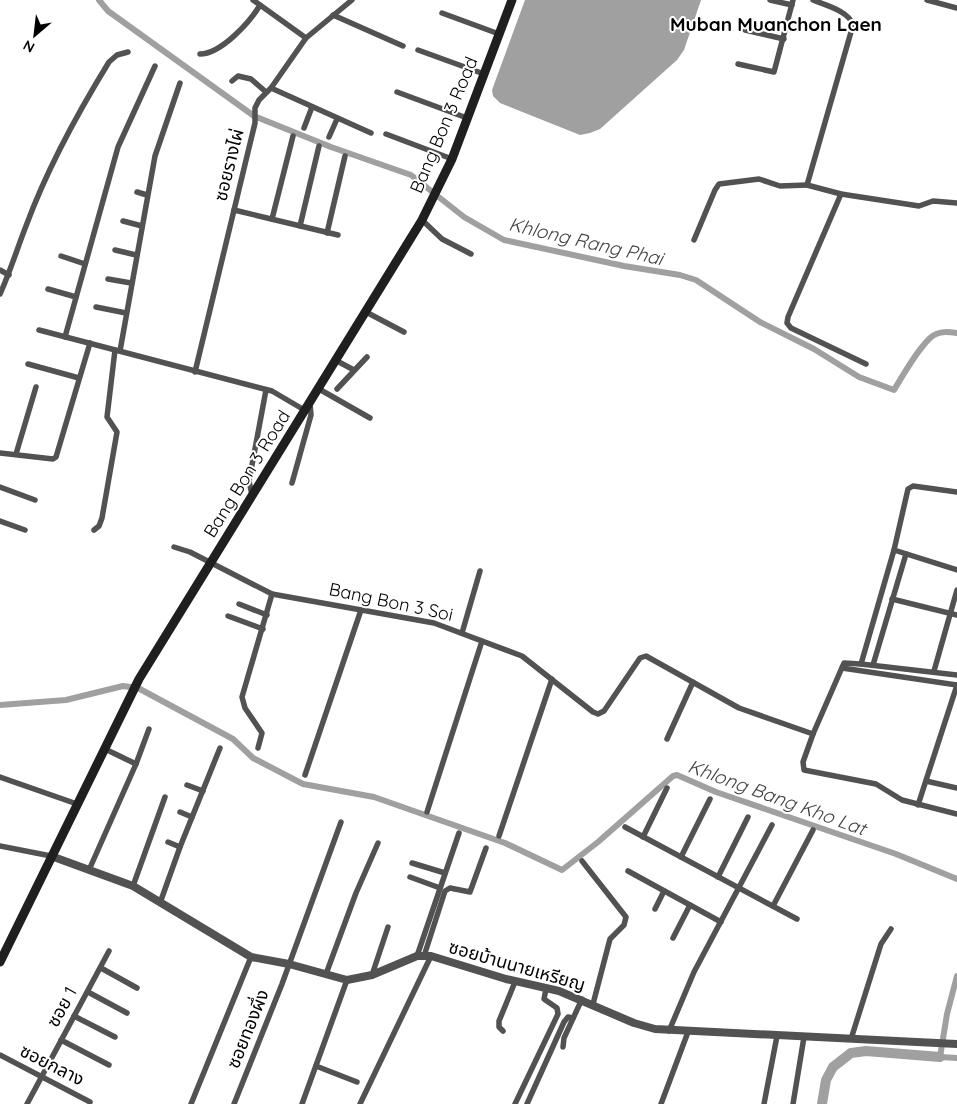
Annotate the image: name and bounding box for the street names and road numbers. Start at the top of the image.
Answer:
street label: Bang Bon 3 Road [404,53,483,197]
street label: ซอยรางไผ่ [208,126,249,204]
street label: Bang Bon 3 Road [198,406,295,542]
street label: Bang Bon 3 Soi [327,577,455,626]
street label: ซอยบ้านนายเหรียญ [446,935,588,996]
street label: ซอย 1 [41,983,82,1031]
street label: ซอยทองผึ่ง [220,985,274,1072]
street label: ซอยกลาง [16,1039,88,1090]

